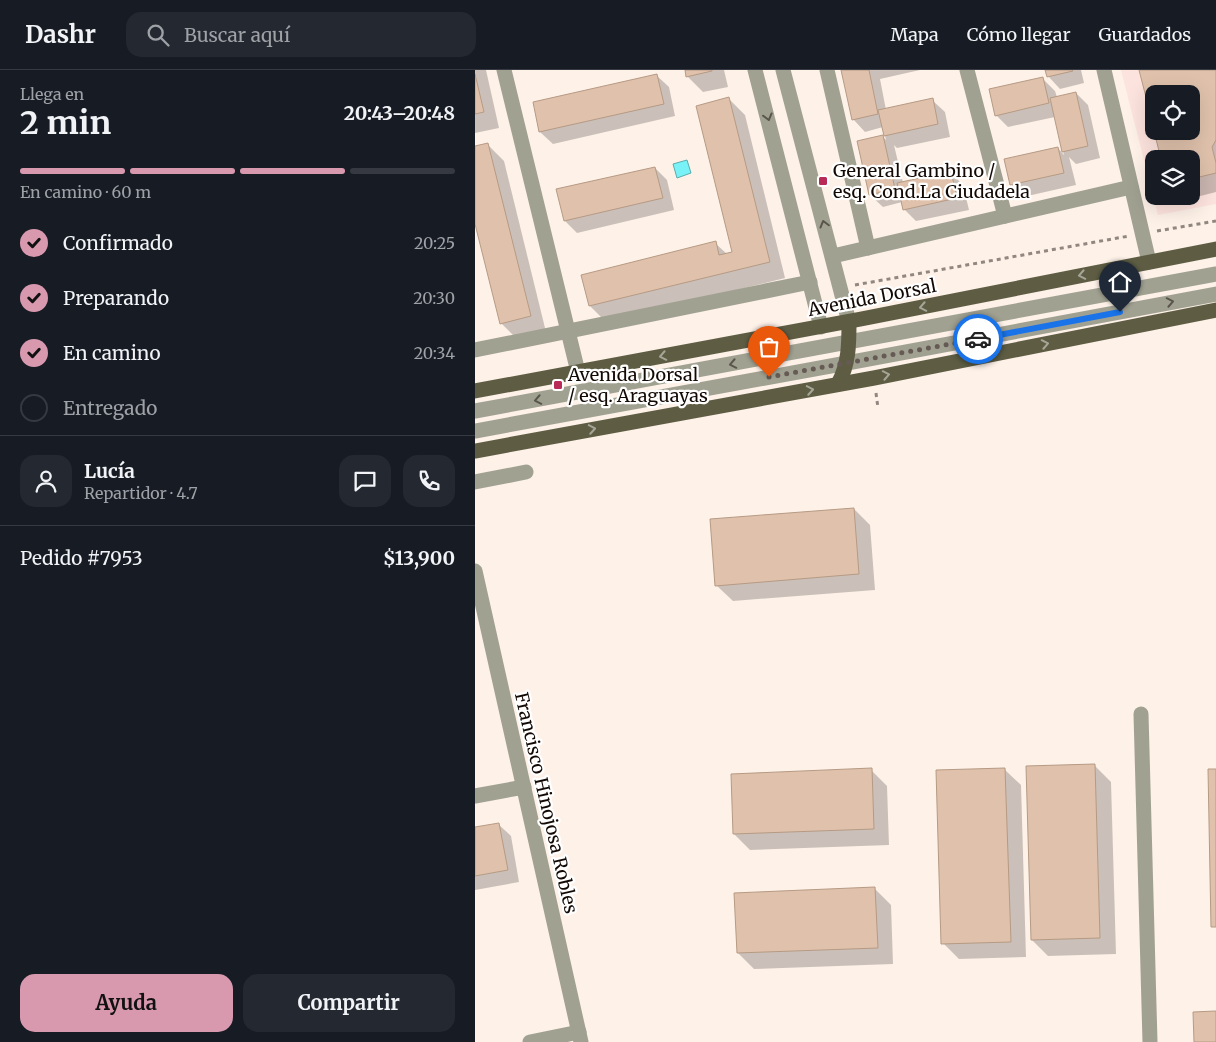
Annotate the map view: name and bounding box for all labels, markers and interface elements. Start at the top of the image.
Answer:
search box [126,12,476,57]
text: Dashr [25,19,96,50]
icon: search [144,21,172,49]
text: Buscar aquí [184,23,290,47]
text: Mapa [890,23,939,46]
text: Cómo llegar [967,23,1070,46]
text: Guardados [1098,23,1191,46]
text: Llega en [20,84,84,104]
map controls [1145,85,1200,205]
button: locate [1145,85,1200,140]
text: 20:43–20:48 [344,101,455,125]
text: 2 min [20,103,111,143]
one-way arrow [762,113,772,121]
button: layers [1145,150,1200,205]
place label: General Gambino / esq. Cond.La Ciudadela [833,159,1030,203]
marker: General Gambino / esq. Cond.La Ciudadela [817,175,829,187]
text: En camino · 60 m [20,182,151,202]
one-way arrow [819,219,830,228]
icon: check [20,229,48,257]
text: Confirmado [63,231,173,255]
text: 20:25 [414,233,455,253]
pin [1099,261,1141,312]
icon: home [1106,268,1134,296]
one-way arrow [1078,270,1087,280]
street label: Avenida Dorsal [805,274,938,321]
icon: check [20,284,48,312]
text: Preparando [63,286,169,310]
text: 20:30 [413,288,455,308]
one-way arrow [1165,298,1174,308]
one-way arrow [919,301,927,312]
courier [953,314,1003,364]
icon: car [964,325,992,353]
pin [748,326,790,377]
icon: bag [755,333,783,361]
icon: check [20,339,48,367]
one-way arrow [1041,339,1050,350]
text: En camino [63,341,161,365]
text: 20:34 [414,343,455,363]
one-way arrow [659,351,668,361]
one-way arrow [728,358,737,368]
place label: Avenida Dorsal / esq. Araguayas [567,363,708,407]
one-way arrow [881,371,890,381]
marker: Avenida Dorsal / esq. Araguayas [552,379,564,391]
one-way arrow [805,385,814,395]
one-way arrow [534,394,543,404]
text: Entregado [63,396,157,420]
one-way arrow [587,425,596,435]
button: person [20,455,72,507]
button: chat [339,455,391,507]
button: phone [403,455,455,507]
text: Lucía [84,459,135,483]
text: Repartidor · 4.7 [84,483,198,503]
text: Pedido #7953 [20,546,143,570]
text: $13,900 [383,546,455,570]
street label: Francisco Hinojosa Robles [510,690,583,916]
button: Ayuda [20,974,233,1032]
button: Compartir [243,974,455,1032]

